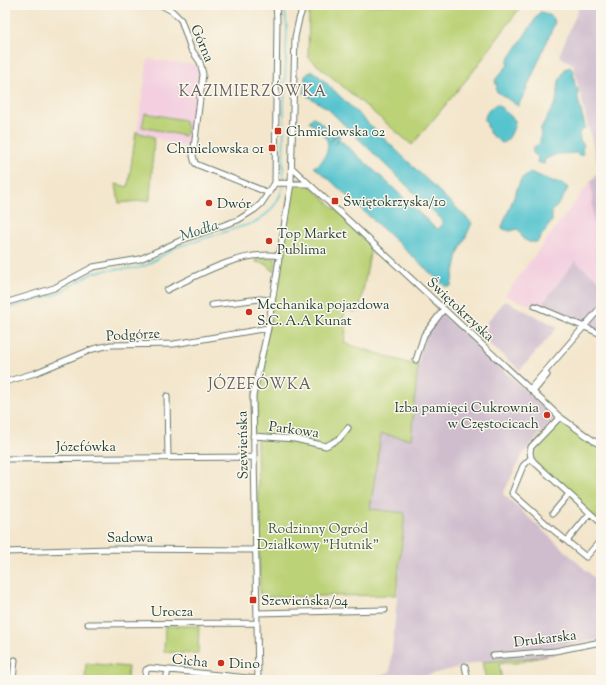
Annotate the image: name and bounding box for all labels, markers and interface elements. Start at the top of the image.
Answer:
street label: Górna [184,22,218,66]
district label: KAZIMIERZÓWKA [179,80,327,103]
place label: Chmielowska 02 [286,123,386,143]
marker: Chmielowska 02 [273,126,283,136]
place label: Chmielowska 01 [166,140,264,160]
marker: Chmielowska 01 [267,143,277,153]
place label: Świętokrzyska/10 [343,193,446,213]
place label: Dwór [217,195,252,215]
marker: Świętokrzyska/10 [330,196,340,206]
marker: Dwór [204,198,214,208]
water label: Modła [177,215,222,248]
place label: Top Market Publima [277,225,347,261]
marker: Top Market Publima [264,236,274,246]
street label: Świętokrzyska [421,274,498,347]
place label: Mechanika pojazdowa S.C. A.A Kunat [257,296,390,332]
marker: Mechanika pojazdowa S.C. A.A Kunat [244,307,254,317]
street label: Podgórze [106,325,161,347]
district label: JÓZEFÓWKA [207,373,312,396]
place label: Izba pamięci Cukrownia w Częstocicach [394,399,540,435]
street label: Szewieńska [233,410,255,479]
marker: Izba pamięci Cukrownia w Częstocicach [542,410,552,420]
street label: Parkowa [267,418,321,444]
street label: Józefówka [55,438,116,458]
park label: Rodzinny Ogród Działkowy "Hutnik" [257,520,379,556]
street label: Sadowa [107,529,154,549]
place label: Szewieńska/04 [261,592,348,612]
marker: Szewieńska/04 [248,595,258,605]
street label: Urocza [151,603,194,623]
street label: Drukarska [513,626,578,654]
street label: Cicha [171,650,209,674]
place label: Dino [229,655,260,675]
marker: Dino [216,658,226,668]

